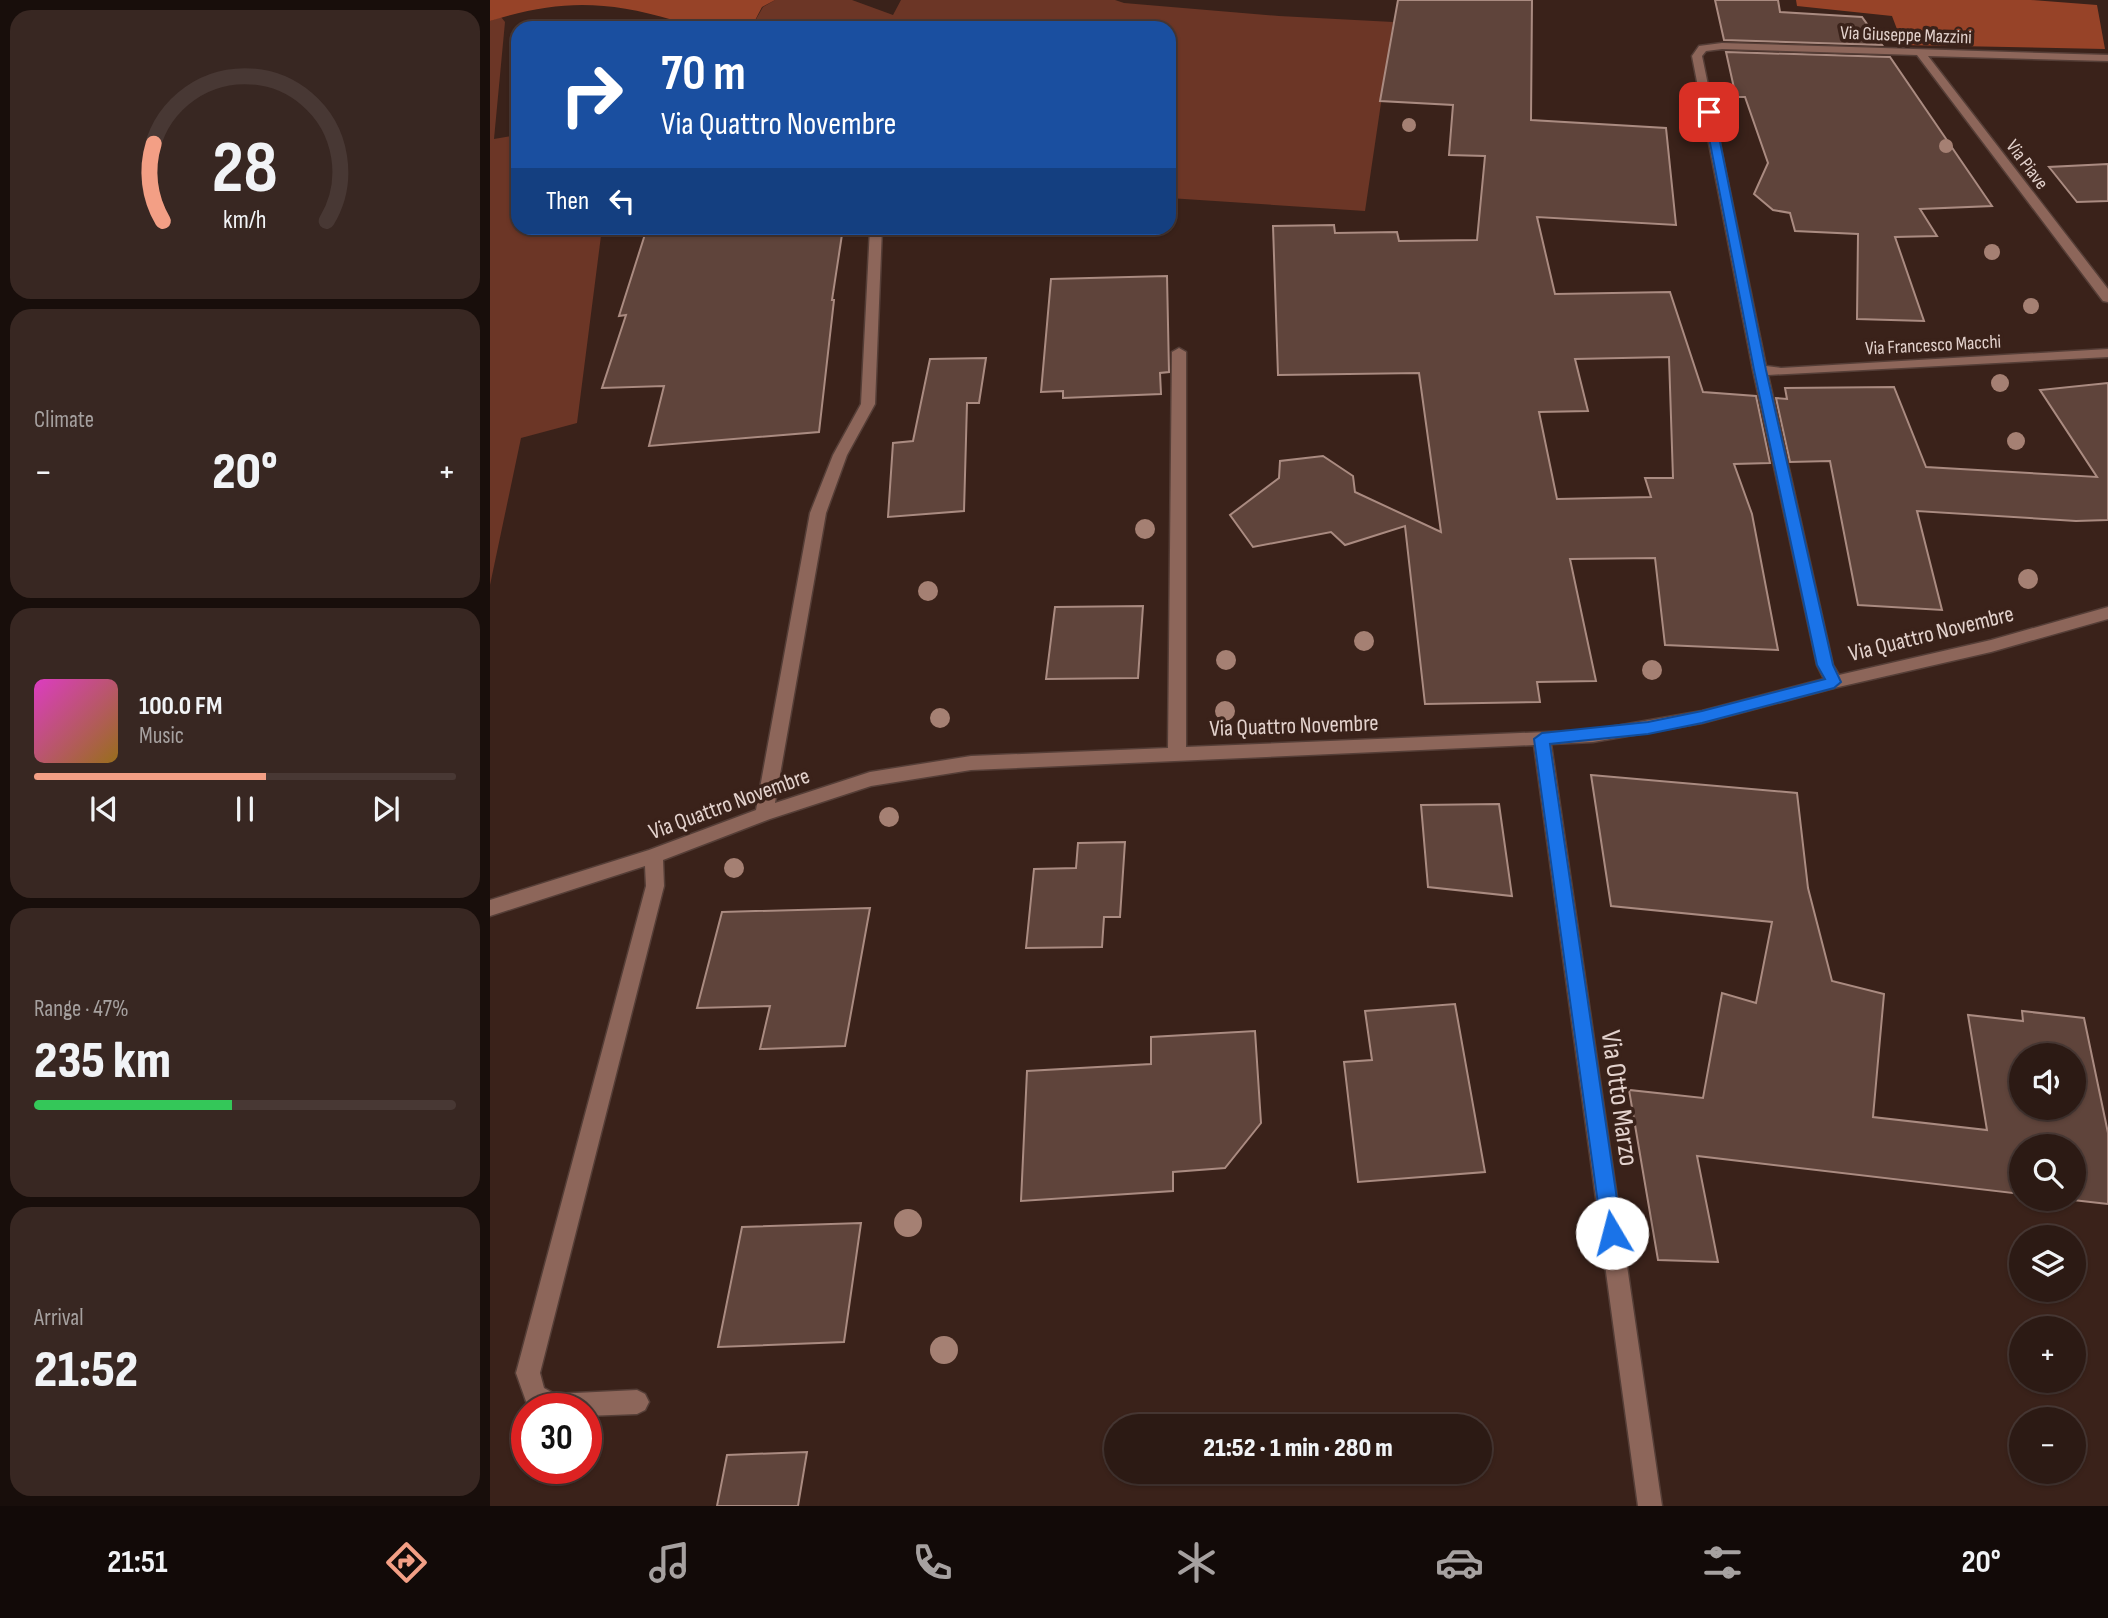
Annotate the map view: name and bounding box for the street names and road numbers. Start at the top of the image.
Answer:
street label: Via Giuseppe Mazzini [1840,22,1972,49]
street label: Via Piave [2001,136,2053,194]
street label: Via Francesco Macchi [1865,330,2002,361]
street label: Via Quattro Novembre [1846,600,2017,668]
street label: Via Quattro Novembre [1209,709,1379,743]
street label: Via Quattro Novembre [645,762,814,846]
street label: Via Otto Marzo [1594,1028,1645,1168]

